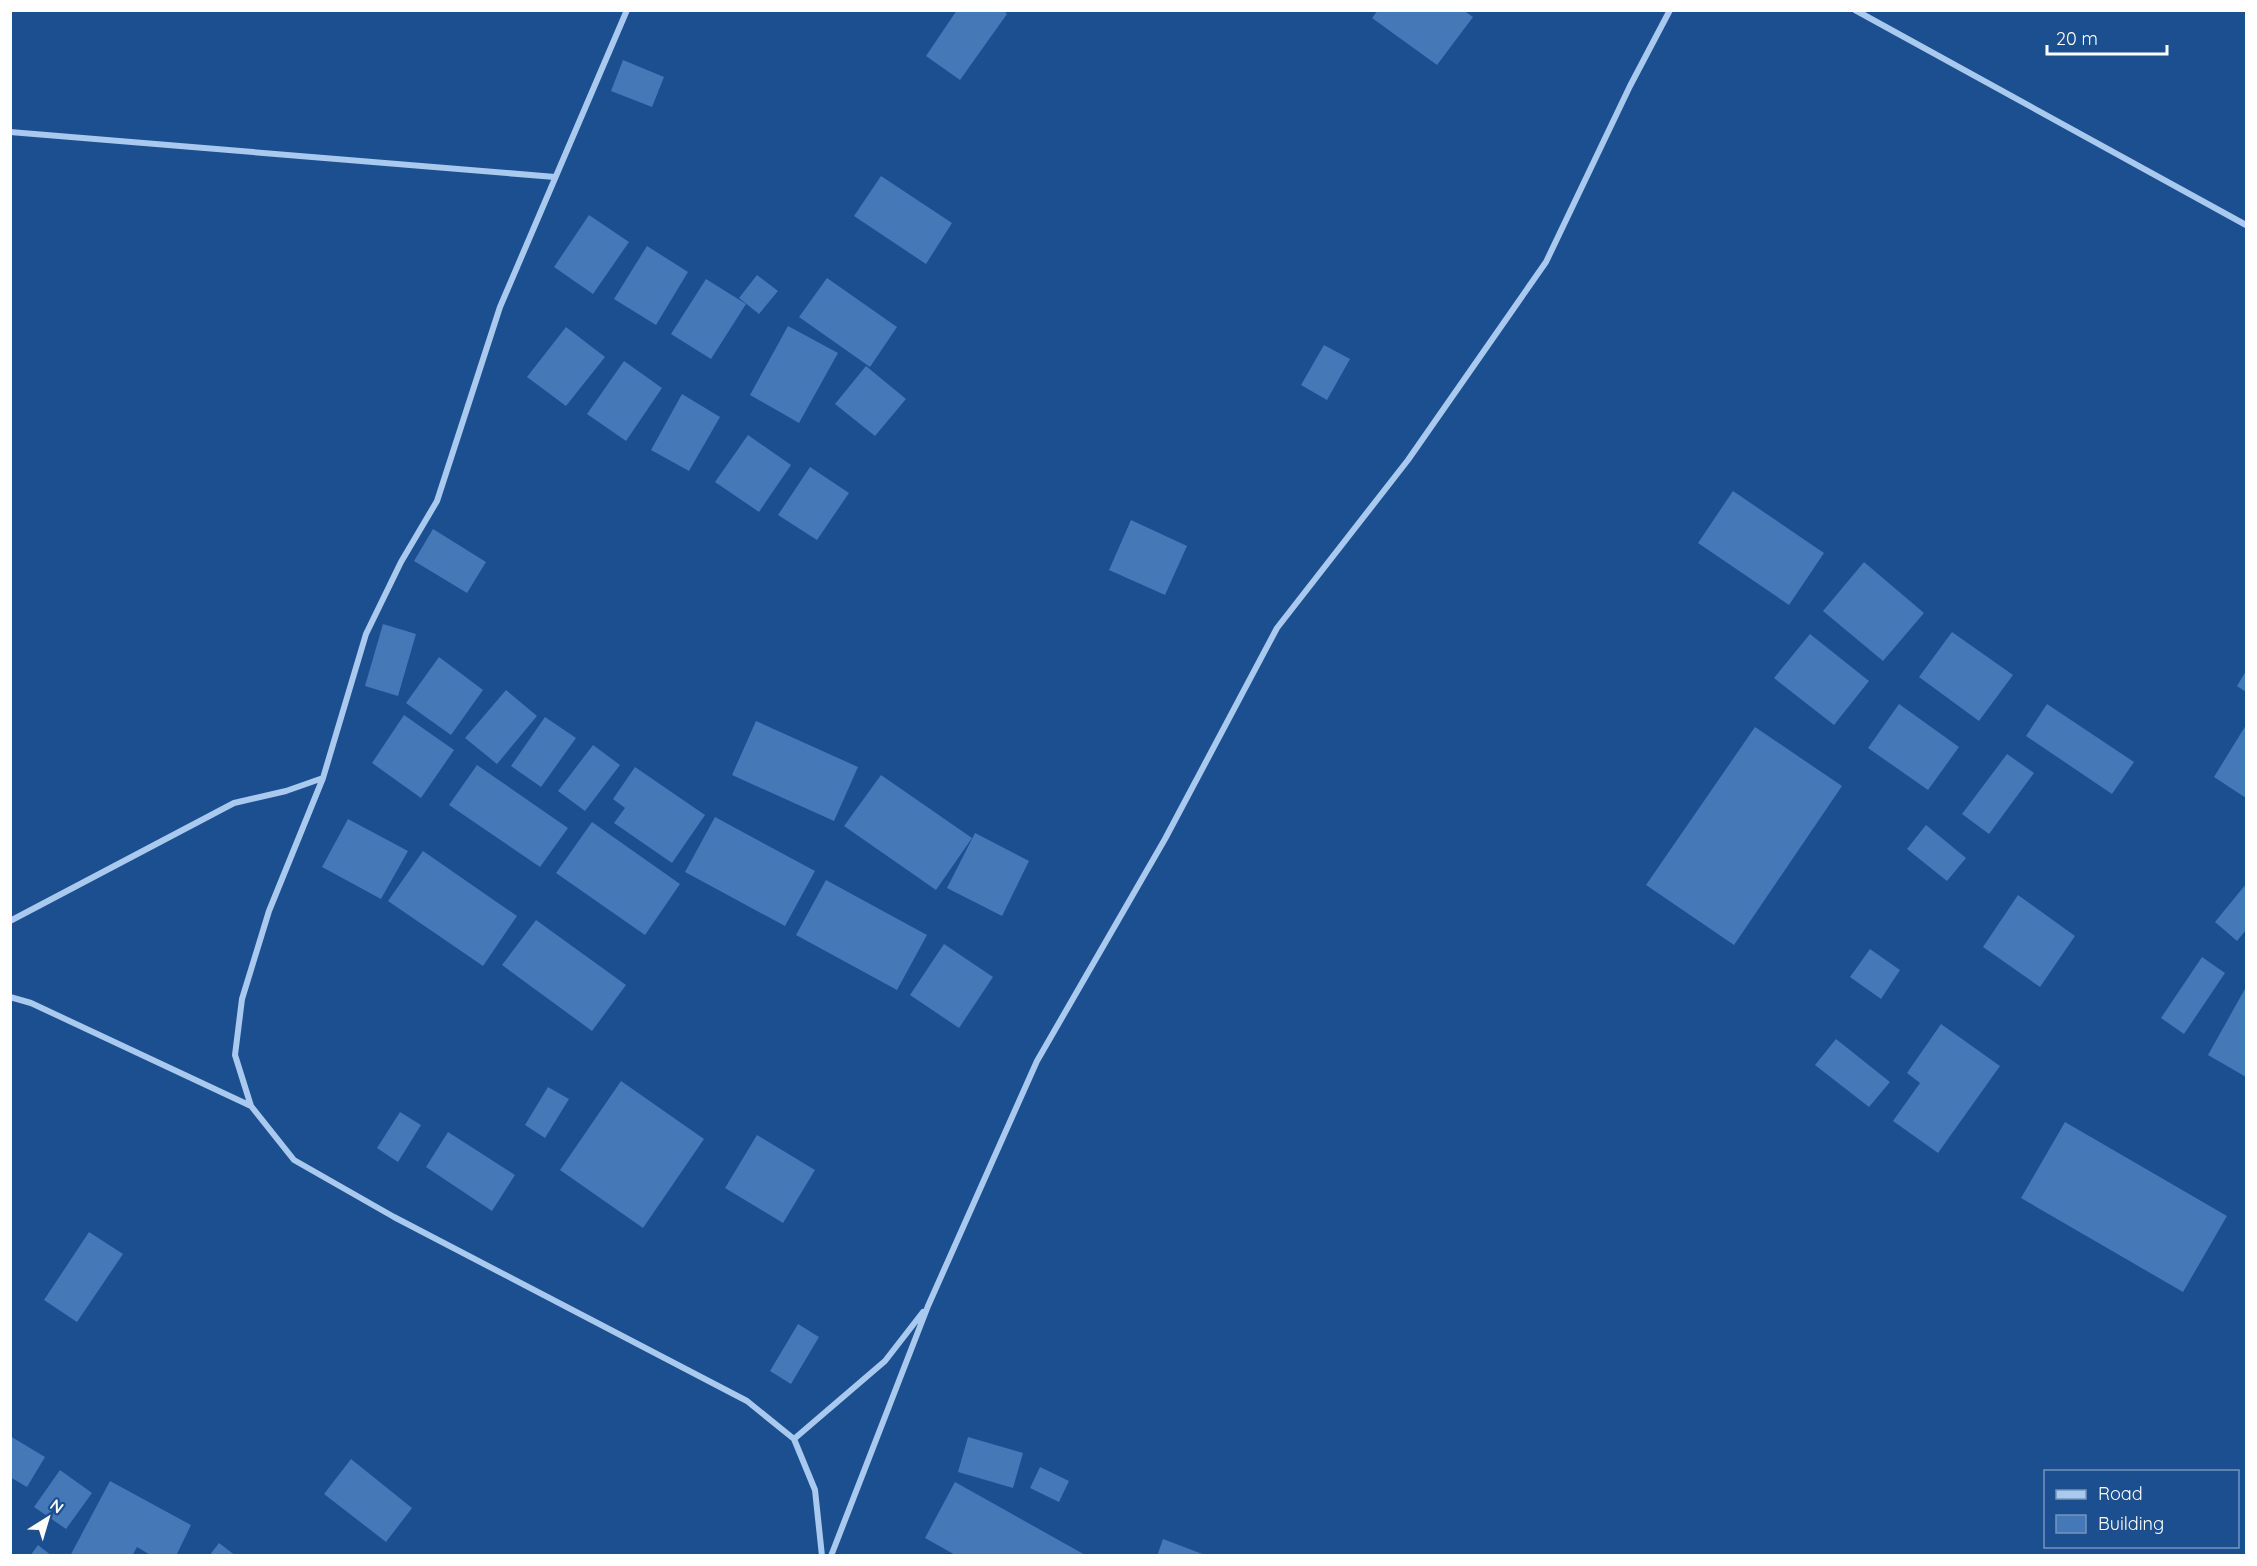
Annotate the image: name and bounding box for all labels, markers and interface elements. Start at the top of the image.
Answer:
scale bar [2047,18,2167,56]
text: 20 m [2056,27,2098,50]
legend [2044,1470,2239,1548]
text: Road [2098,1482,2143,1505]
north arrow [18,1488,78,1548]
text: N [46,1494,68,1518]
text: Building [2098,1512,2164,1535]

